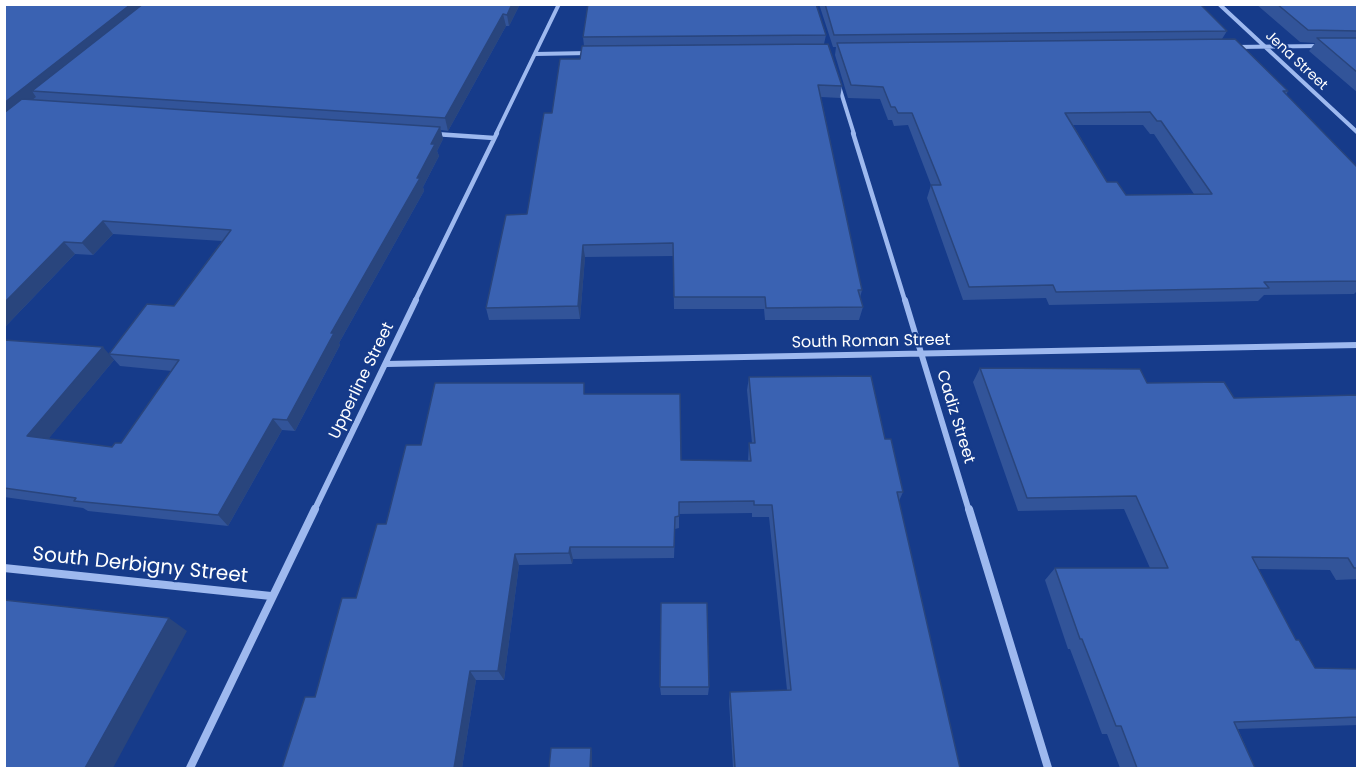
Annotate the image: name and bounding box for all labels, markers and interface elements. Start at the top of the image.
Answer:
street label: Jena Street [1261,28,1331,94]
street label: Upperline Street [325,320,399,442]
street label: South Roman Street [791,331,951,353]
street label: Cadiz Street [932,368,978,466]
street label: South Derbigny Street [31,543,249,589]

